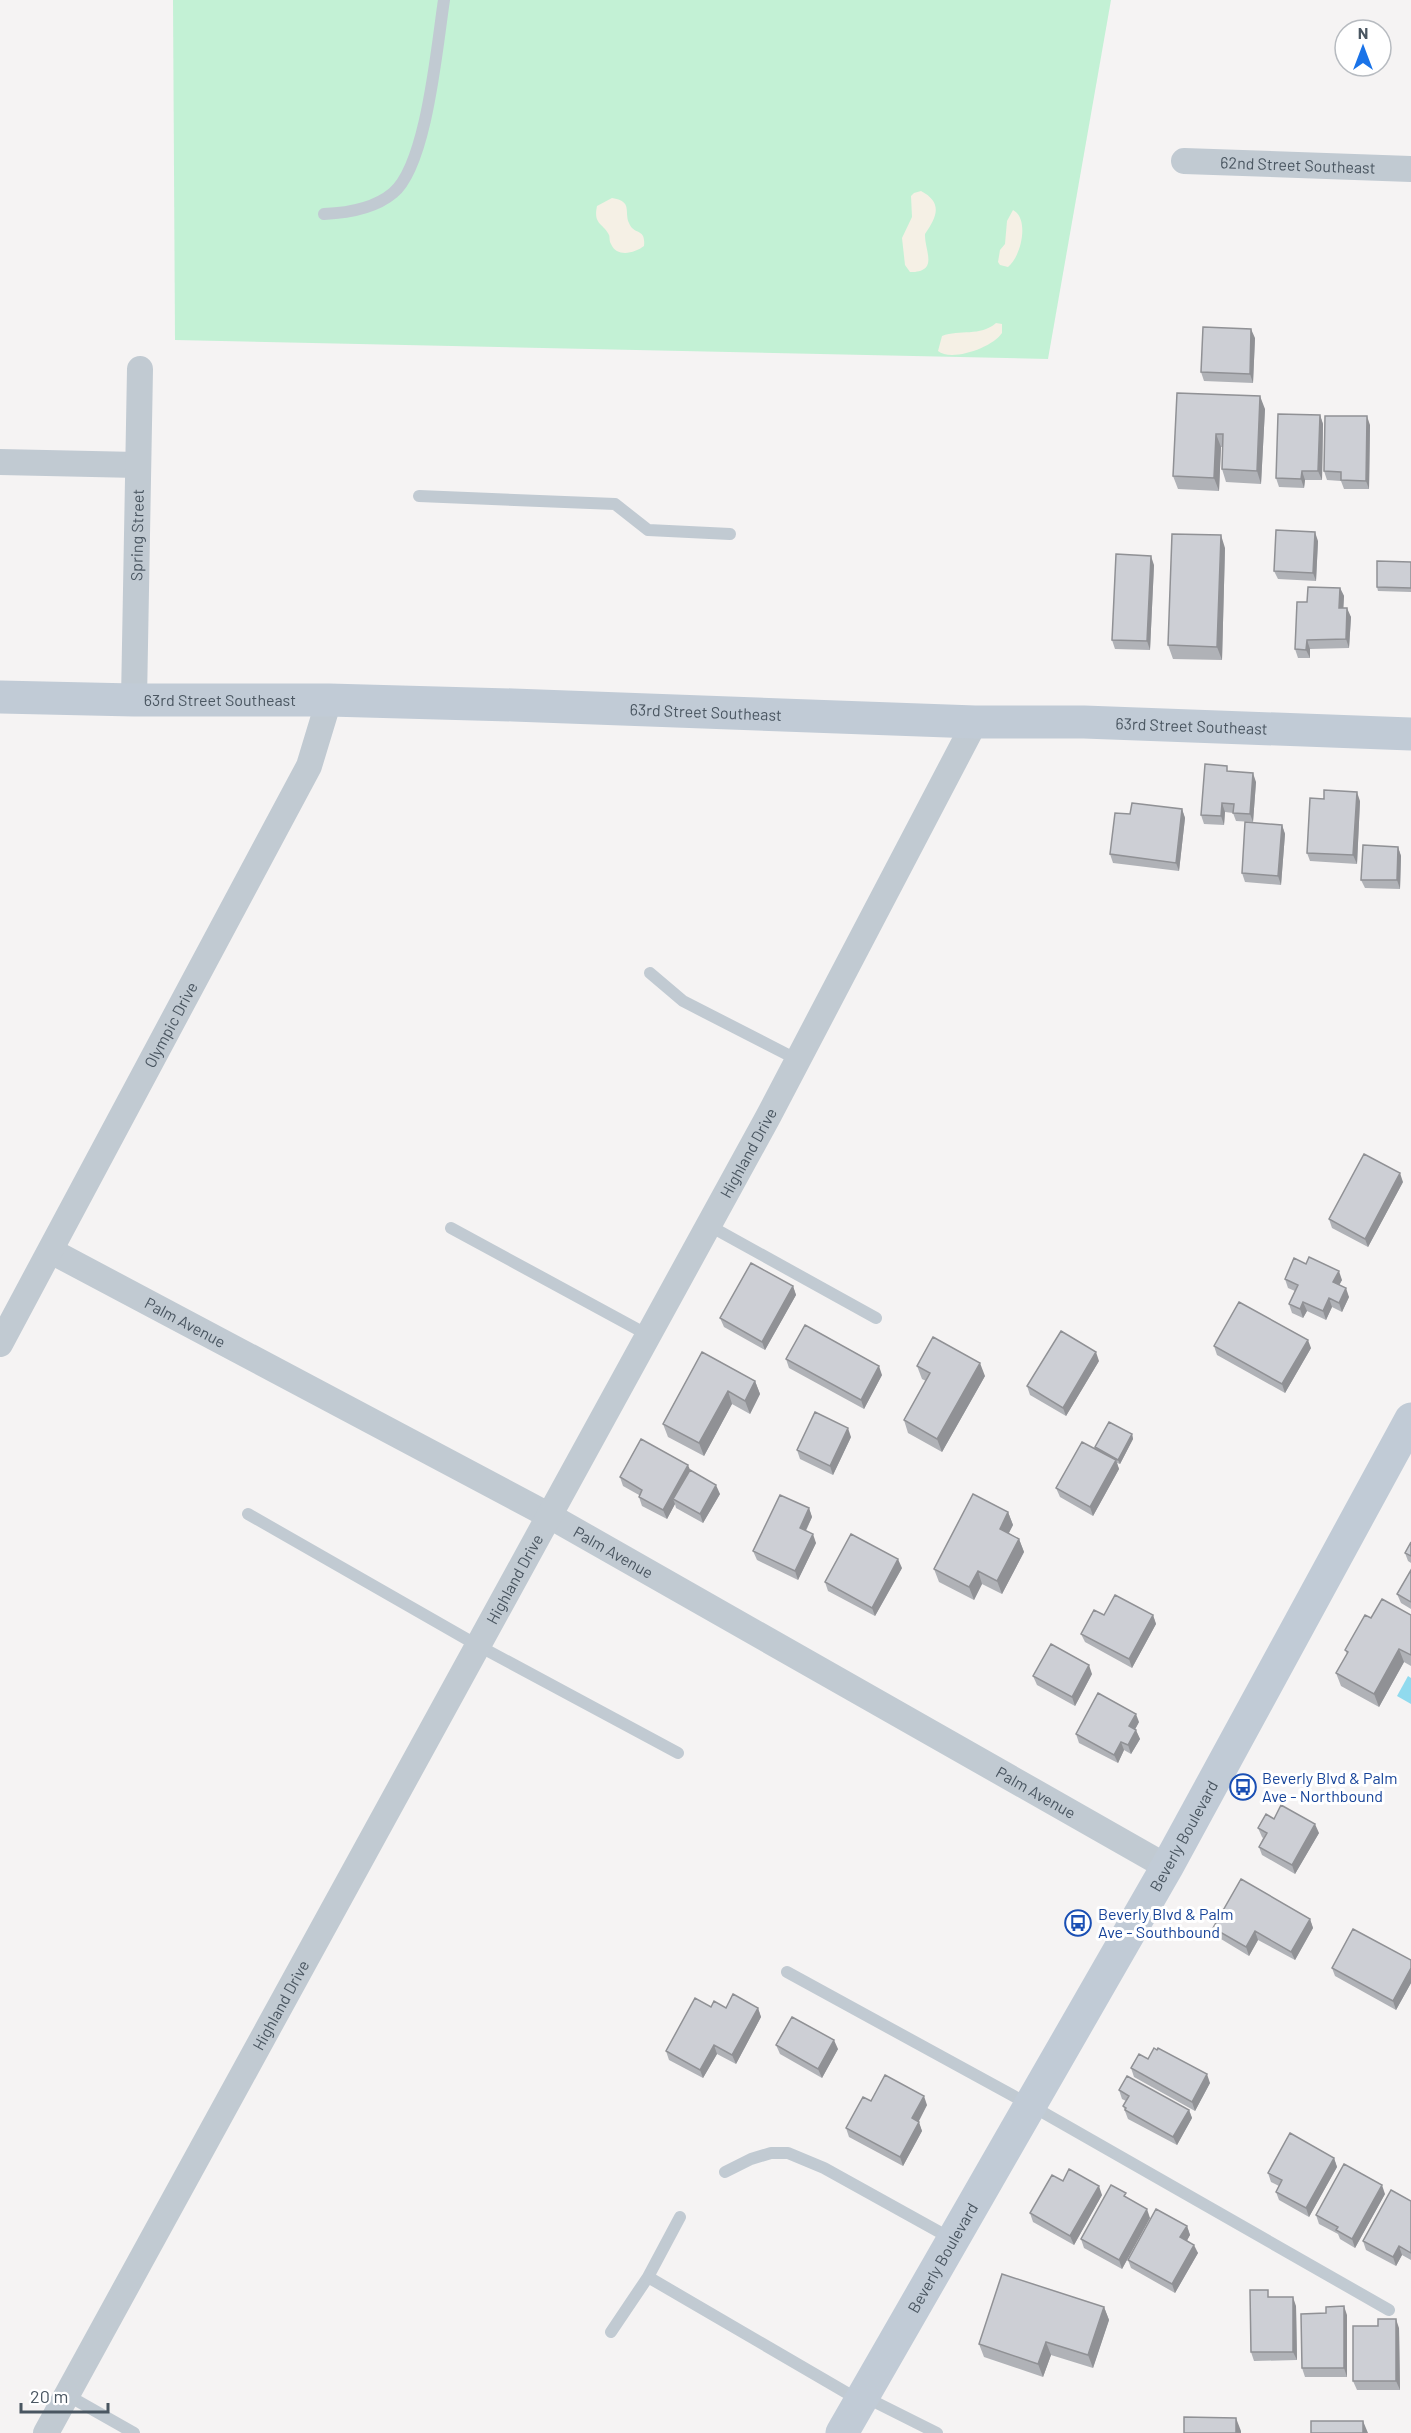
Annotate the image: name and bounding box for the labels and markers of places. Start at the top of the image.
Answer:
place label: Beverly Blvd & Palm Ave - Northbound [1262,1768,1398,1805]
bus stop icon: Beverly Blvd & Palm Ave - Northbound [1228,1772,1258,1802]
place label: Beverly Blvd & Palm Ave - Southbound [1098,1904,1234,1941]
bus stop icon: Beverly Blvd & Palm Ave - Southbound [1063,1908,1093,1938]

